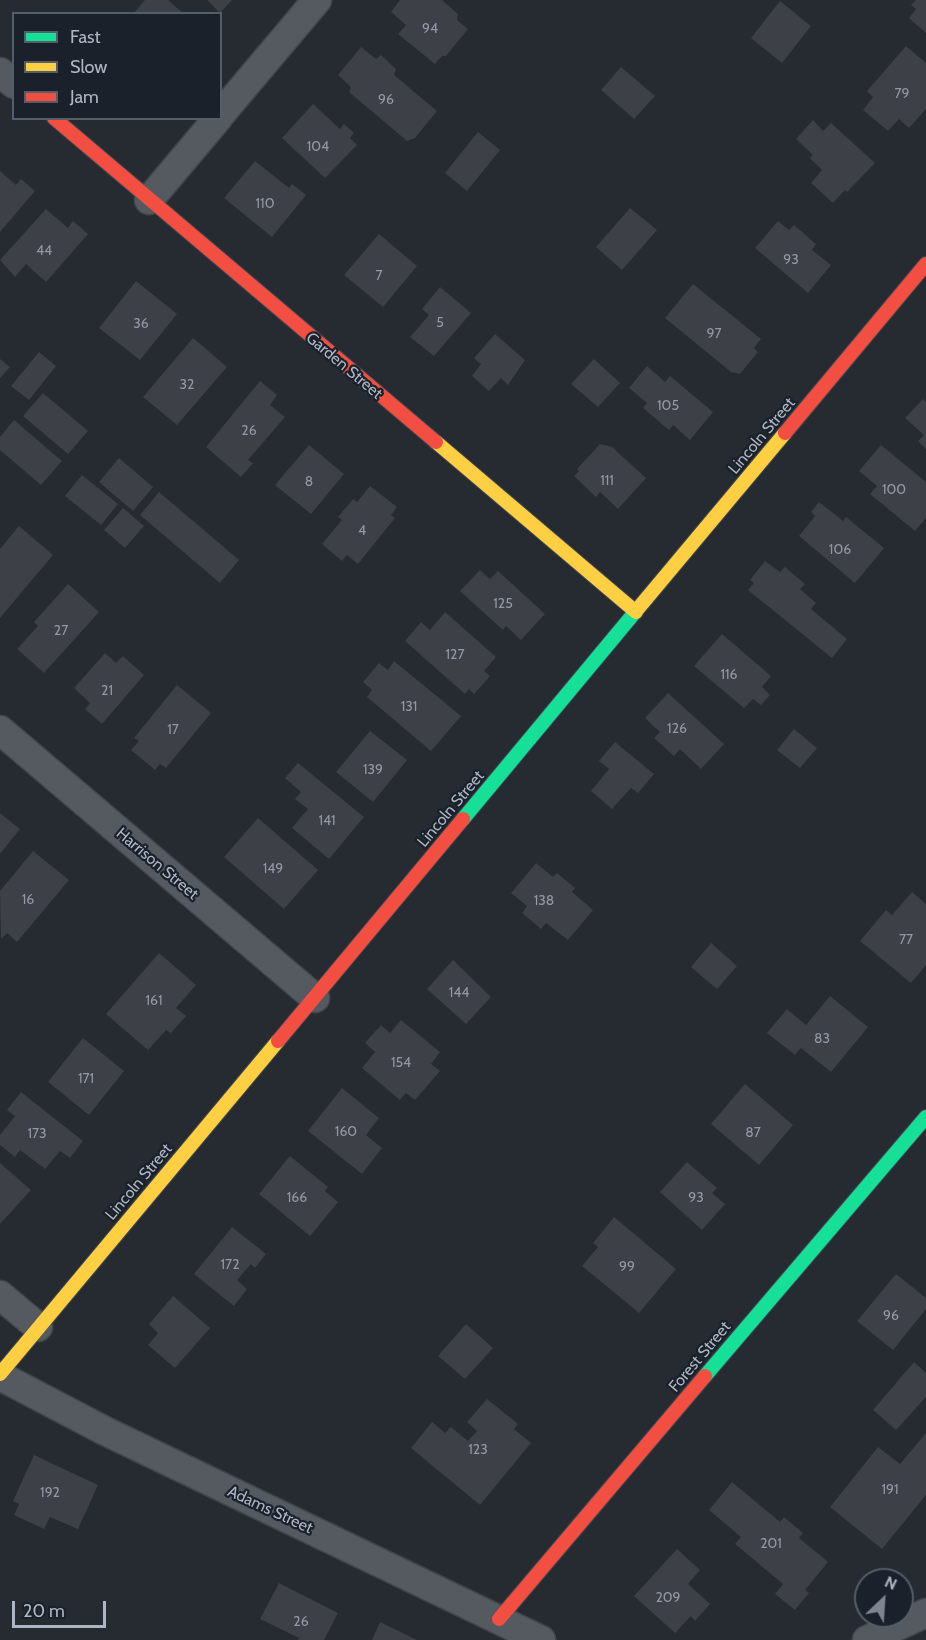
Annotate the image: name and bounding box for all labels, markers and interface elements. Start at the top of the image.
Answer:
legend [12,12,222,120]
house number: 94 [422,21,438,37]
text: Fast [70,26,101,48]
text: Slow [70,56,107,78]
text: Jam [70,86,99,108]
house number: 79 [895,86,909,102]
house number: 96 [378,92,394,108]
house number: 104 [307,139,329,155]
house number: 110 [256,196,274,212]
house number: 44 [36,243,52,259]
house number: 93 [783,252,799,268]
house number: 7 [375,268,383,284]
house number: 5 [436,315,444,331]
house number: 36 [133,316,149,332]
house number: 97 [707,326,721,342]
street label: Garden Street [302,328,386,404]
house number: 32 [180,377,194,393]
street label: Lincoln Street [725,394,799,478]
house number: 105 [657,398,679,414]
house number: 26 [241,423,257,439]
house number: 111 [600,473,614,489]
house number: 8 [305,474,313,490]
house number: 100 [882,482,906,498]
house number: 4 [358,523,366,539]
house number: 106 [829,542,851,558]
house number: 125 [493,596,513,612]
house number: 27 [54,623,68,639]
house number: 127 [446,647,464,663]
house number: 116 [720,667,738,683]
house number: 21 [101,683,113,699]
house number: 131 [401,699,417,715]
house number: 126 [667,721,687,737]
house number: 17 [167,722,179,738]
house number: 139 [363,762,383,778]
street label: Lincoln Street [414,767,488,851]
house number: 141 [318,813,336,829]
street label: Harrison Street [112,824,202,904]
house number: 149 [263,861,283,877]
house number: 16 [22,892,34,908]
house number: 138 [534,893,554,909]
house number: 77 [899,932,913,948]
house number: 144 [449,985,469,1001]
house number: 161 [146,993,162,1009]
house number: 83 [814,1031,830,1047]
house number: 154 [391,1055,411,1071]
house number: 171 [78,1071,94,1087]
house number: 160 [335,1124,357,1140]
house number: 87 [745,1125,761,1141]
house number: 173 [27,1126,47,1142]
street label: Lincoln Street [102,1140,176,1224]
house number: 166 [287,1190,307,1206]
house number: 93 [688,1190,704,1206]
house number: 172 [221,1257,239,1273]
house number: 99 [619,1259,635,1275]
house number: 96 [883,1308,899,1324]
street label: Forest Street [665,1318,735,1396]
house number: 123 [468,1442,488,1458]
street label: Adams Street [224,1482,316,1538]
house number: 191 [881,1482,899,1498]
house number: 192 [40,1485,60,1501]
house number: 201 [760,1536,782,1552]
north arrow [854,1568,914,1628]
text: N [882,1572,900,1594]
scale bar [15,1589,110,1627]
house number: 209 [655,1590,681,1606]
text: 20 m [23,1600,65,1622]
house number: 26 [293,1614,309,1630]

